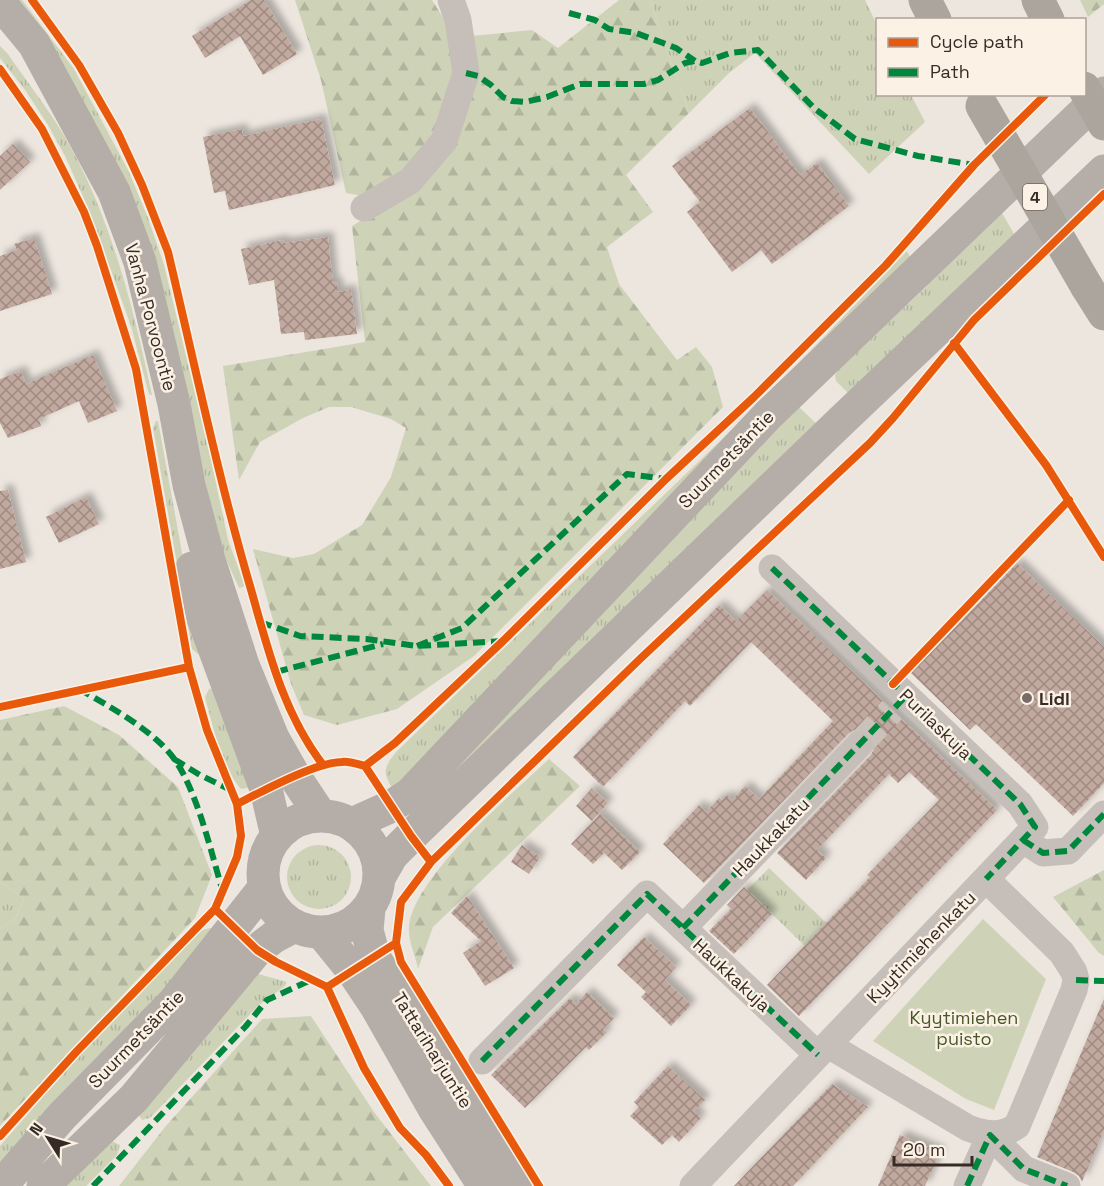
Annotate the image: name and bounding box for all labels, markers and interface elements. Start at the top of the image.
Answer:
legend [876,18,1086,96]
text: Cycle path [930,30,1024,53]
text: Path [930,60,970,83]
road number: 4 [1023,184,1047,210]
street label: Vanha Porvoontie [120,241,182,393]
street label: Suurmetsäntie [673,405,779,513]
street label: Purilaskuja [895,684,977,764]
place label: Lidl [1039,687,1070,710]
marker: Lidl [1020,691,1034,705]
street label: Haukkakatu [728,793,814,881]
street label: Kyytimiehenkatu [862,886,980,1008]
street label: Haukkakuja [688,933,776,1017]
street label: Suurmetsäntie [83,985,189,1093]
street label: Tattariharjuntie [388,988,478,1112]
park label: Kyytimiehen puisto [910,1006,1018,1050]
north arrow [18,1108,78,1168]
text: N [25,1119,48,1140]
scale bar [894,1129,972,1167]
text: 20 m [903,1138,946,1161]

